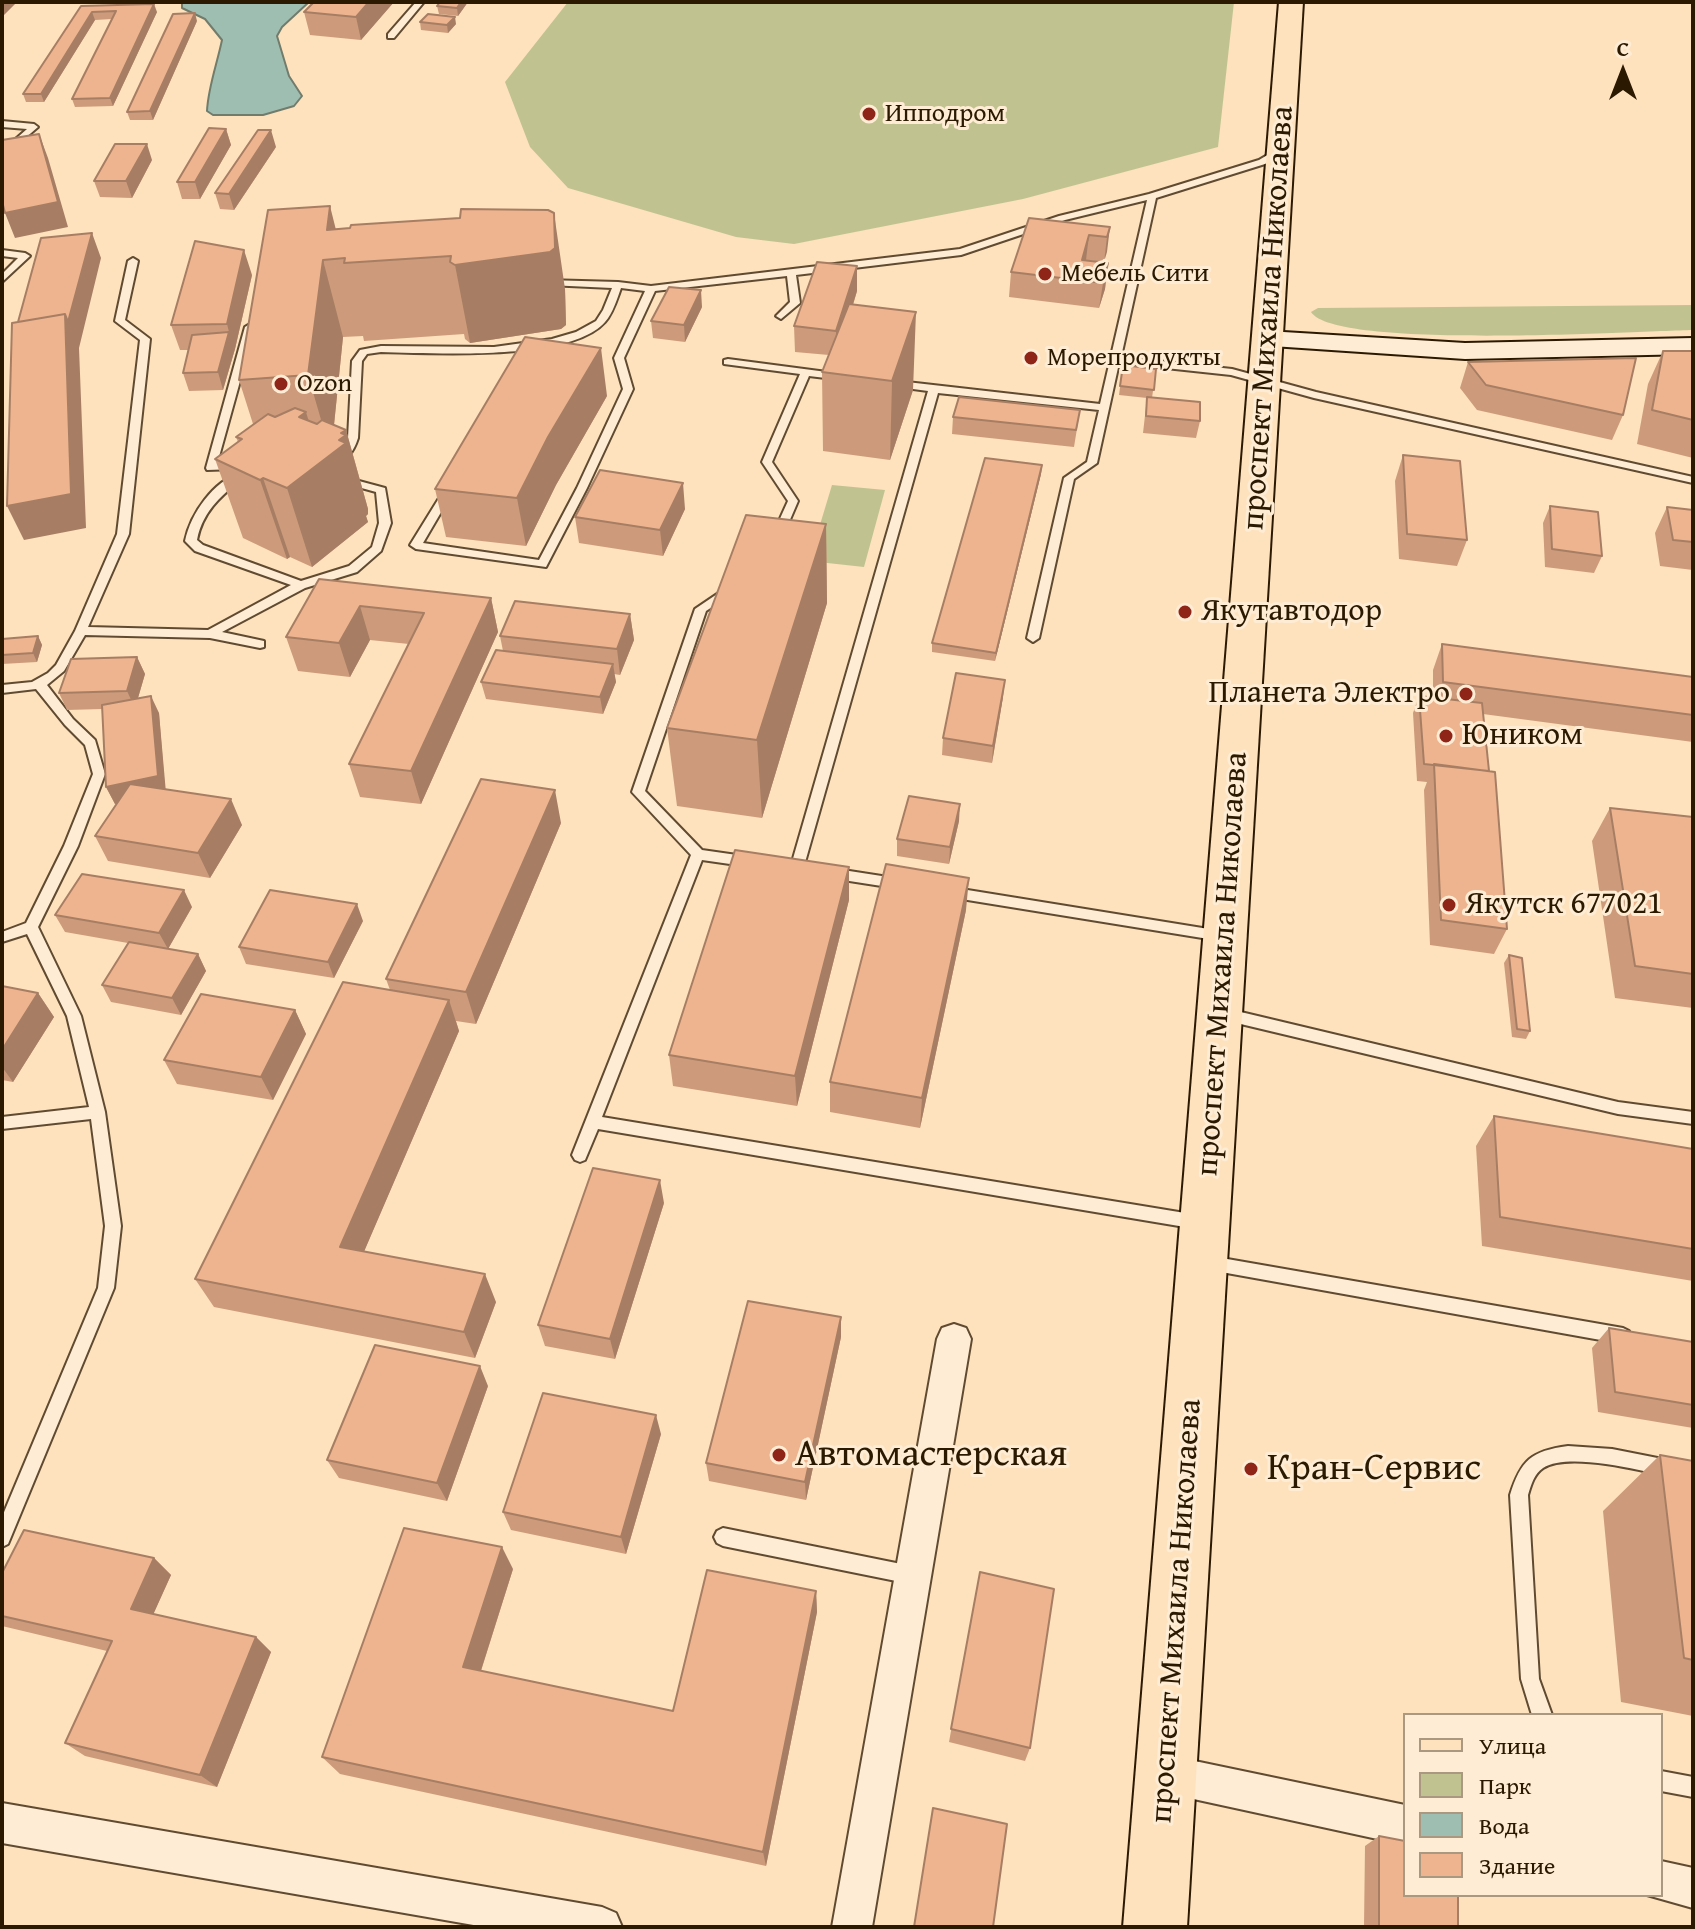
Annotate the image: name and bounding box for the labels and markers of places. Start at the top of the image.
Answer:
place label: Ипподром [885,98,1005,130]
marker: Ипподром [860,105,878,123]
place label: Мебель Сити [1061,258,1209,290]
marker: Мебель Сити [1036,265,1054,283]
place label: Морепродукты [1047,342,1221,374]
marker: Морепродукты [1022,349,1040,367]
place label: Ozon [297,368,352,400]
marker: Ozon [272,375,290,393]
place label: Якутавтодор [1201,593,1382,631]
marker: Якутавтодор [1176,603,1194,621]
place label: Планета Электро [1208,675,1450,713]
marker: Планета Электро [1457,685,1475,703]
place label: Юником [1462,717,1583,755]
marker: Юником [1437,727,1455,745]
place label: Якутск 677021 [1465,886,1663,924]
marker: Якутск 677021 [1440,896,1458,914]
place label: Автомастерская [795,1432,1067,1478]
marker: Автомастерская [770,1446,788,1464]
place label: Кран-Сервис [1267,1446,1481,1492]
marker: Кран-Сервис [1242,1460,1260,1478]

